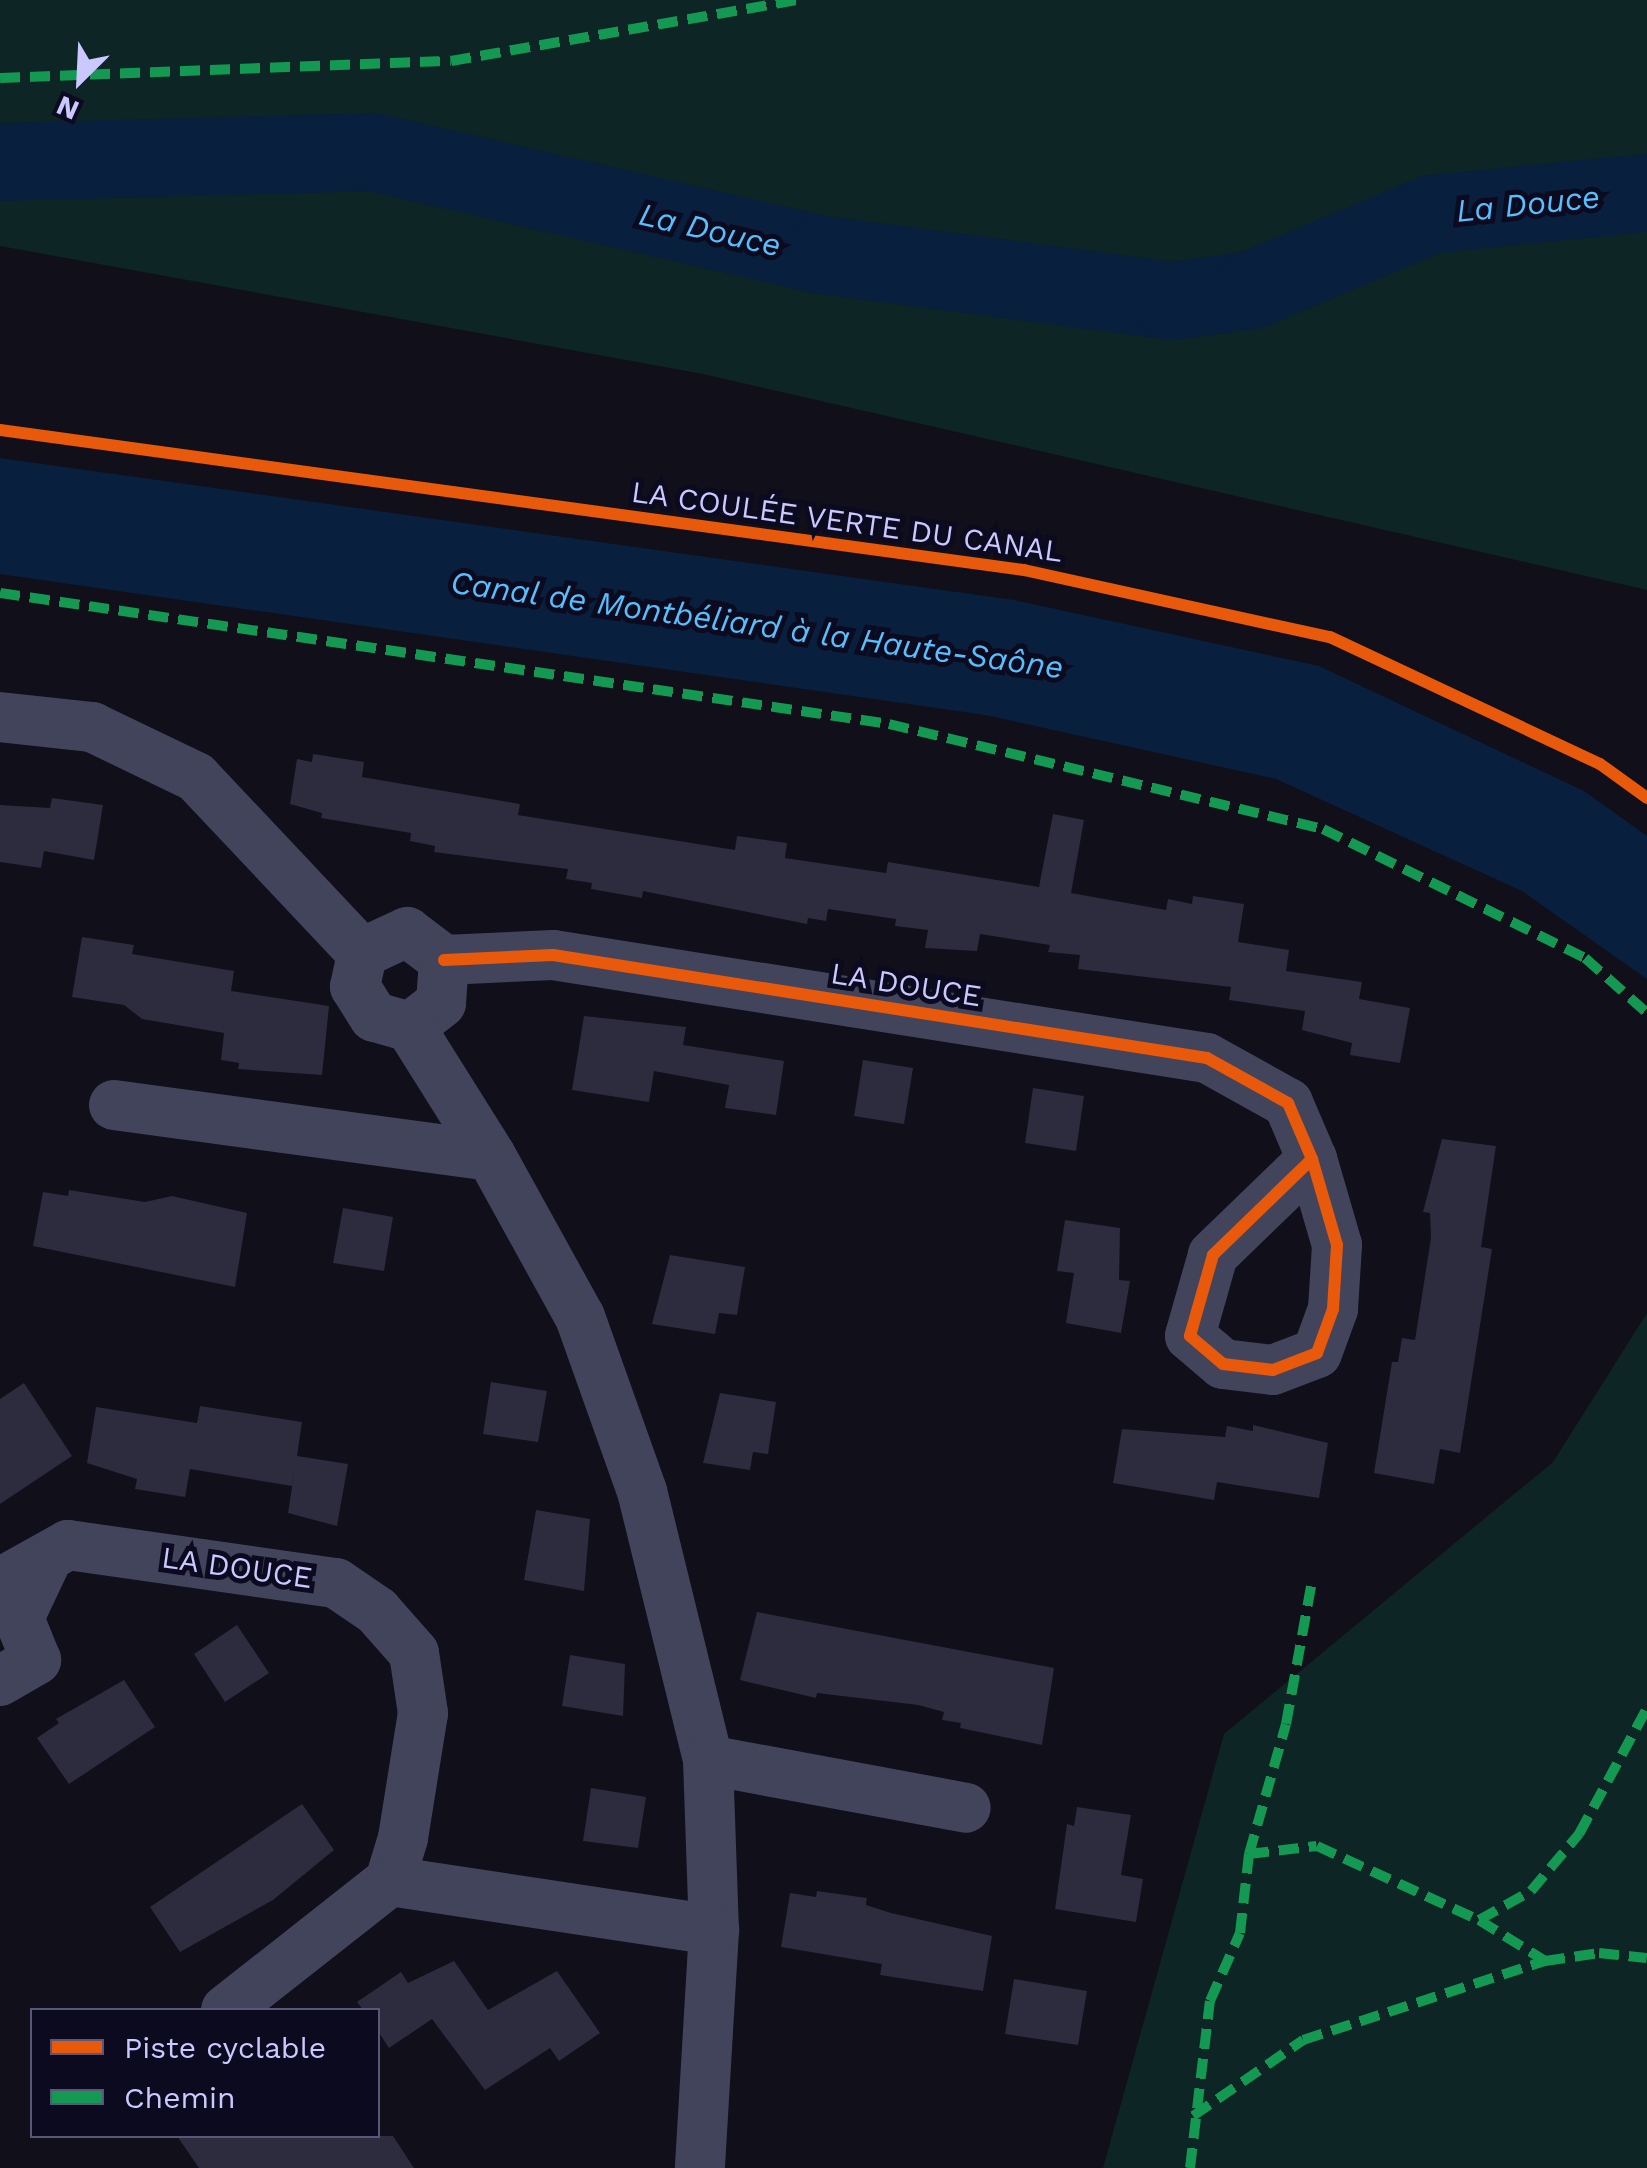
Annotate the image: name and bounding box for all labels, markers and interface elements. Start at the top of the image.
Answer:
north arrow [30,30,130,130]
text: N [51,89,84,127]
water label: La Douce [1454,177,1602,231]
water label: La Douce [635,195,785,265]
street label: LA COULÉE VERTE DU CANAL [628,474,1066,570]
water label: Canal de Montbéliard à la Haute-Saône [448,563,1066,687]
street label: LA DOUCE [828,955,984,1015]
street label: LA DOUCE [159,1540,315,1596]
legend [30,2008,380,2138]
text: Piste cyclable [124,2030,326,2065]
text: Chemin [124,2080,236,2115]

